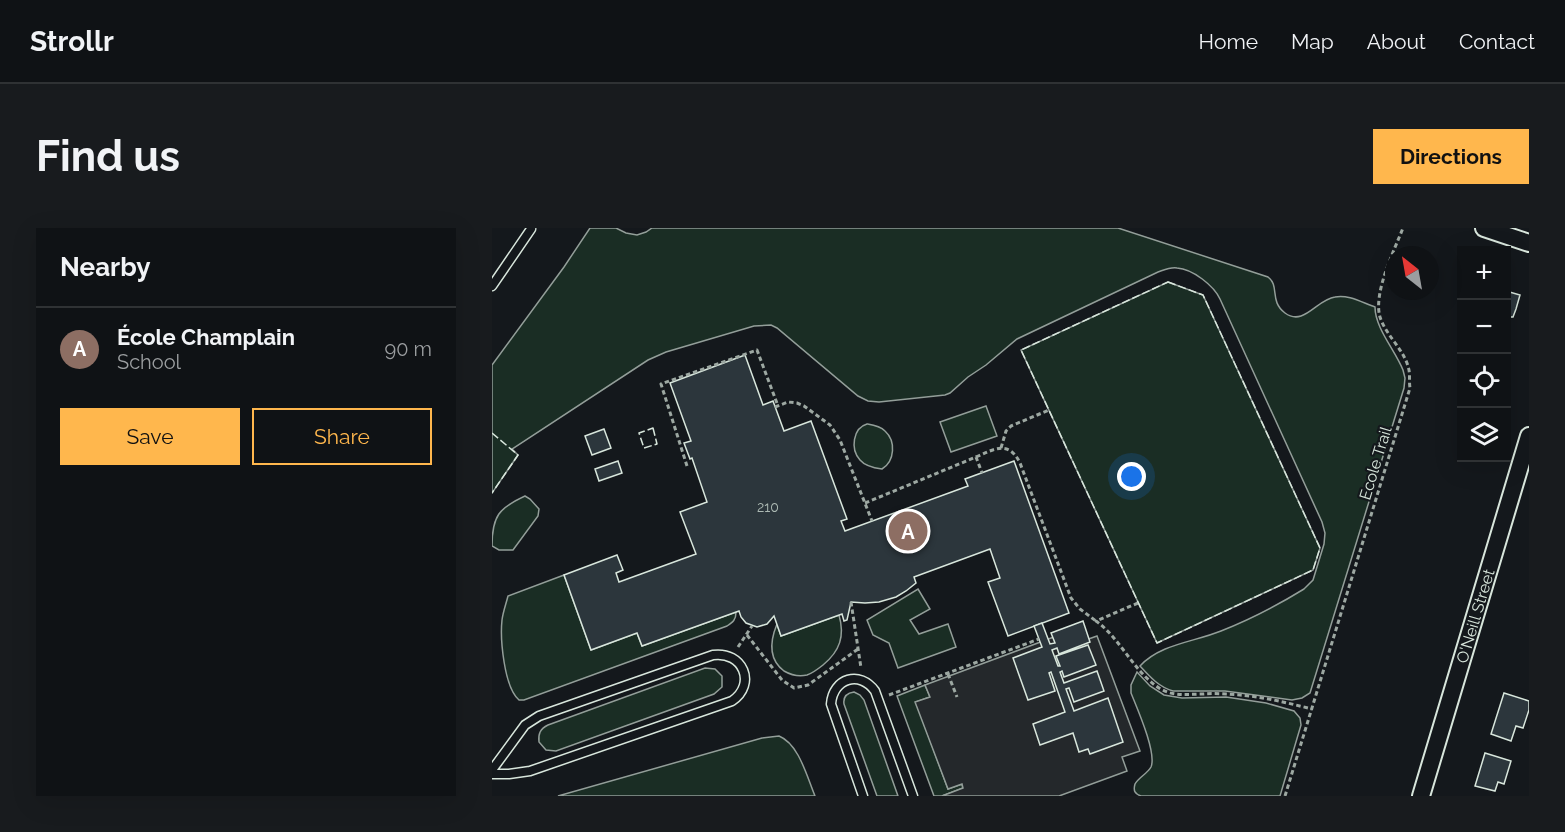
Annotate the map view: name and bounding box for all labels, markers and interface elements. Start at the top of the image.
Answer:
text: Strollr [30,25,114,58]
text: Home [1199,29,1258,54]
text: Map [1291,29,1334,54]
text: About [1367,29,1426,54]
text: Contact [1459,29,1535,54]
button: Directions [1373,129,1529,184]
text: Find us [36,132,180,181]
north arrow [1385,246,1439,300]
map controls [1457,246,1511,462]
button: + [1457,246,1511,300]
text: Nearby [60,252,150,282]
button: − [1457,300,1511,354]
text: École Champlain [117,324,295,350]
text: A [73,337,86,361]
text: 90 m [385,337,432,361]
text: School [117,350,181,374]
button: locate [1457,354,1511,408]
button: Save [60,408,240,465]
button: Share [252,408,432,465]
button: layers [1457,408,1511,462]
street label: Ecole Trail [1355,424,1396,502]
your location [1117,462,1146,491]
house number: 210 [757,499,779,515]
pin: A [888,508,928,554]
street label: O'Neill Street [1452,566,1499,665]

